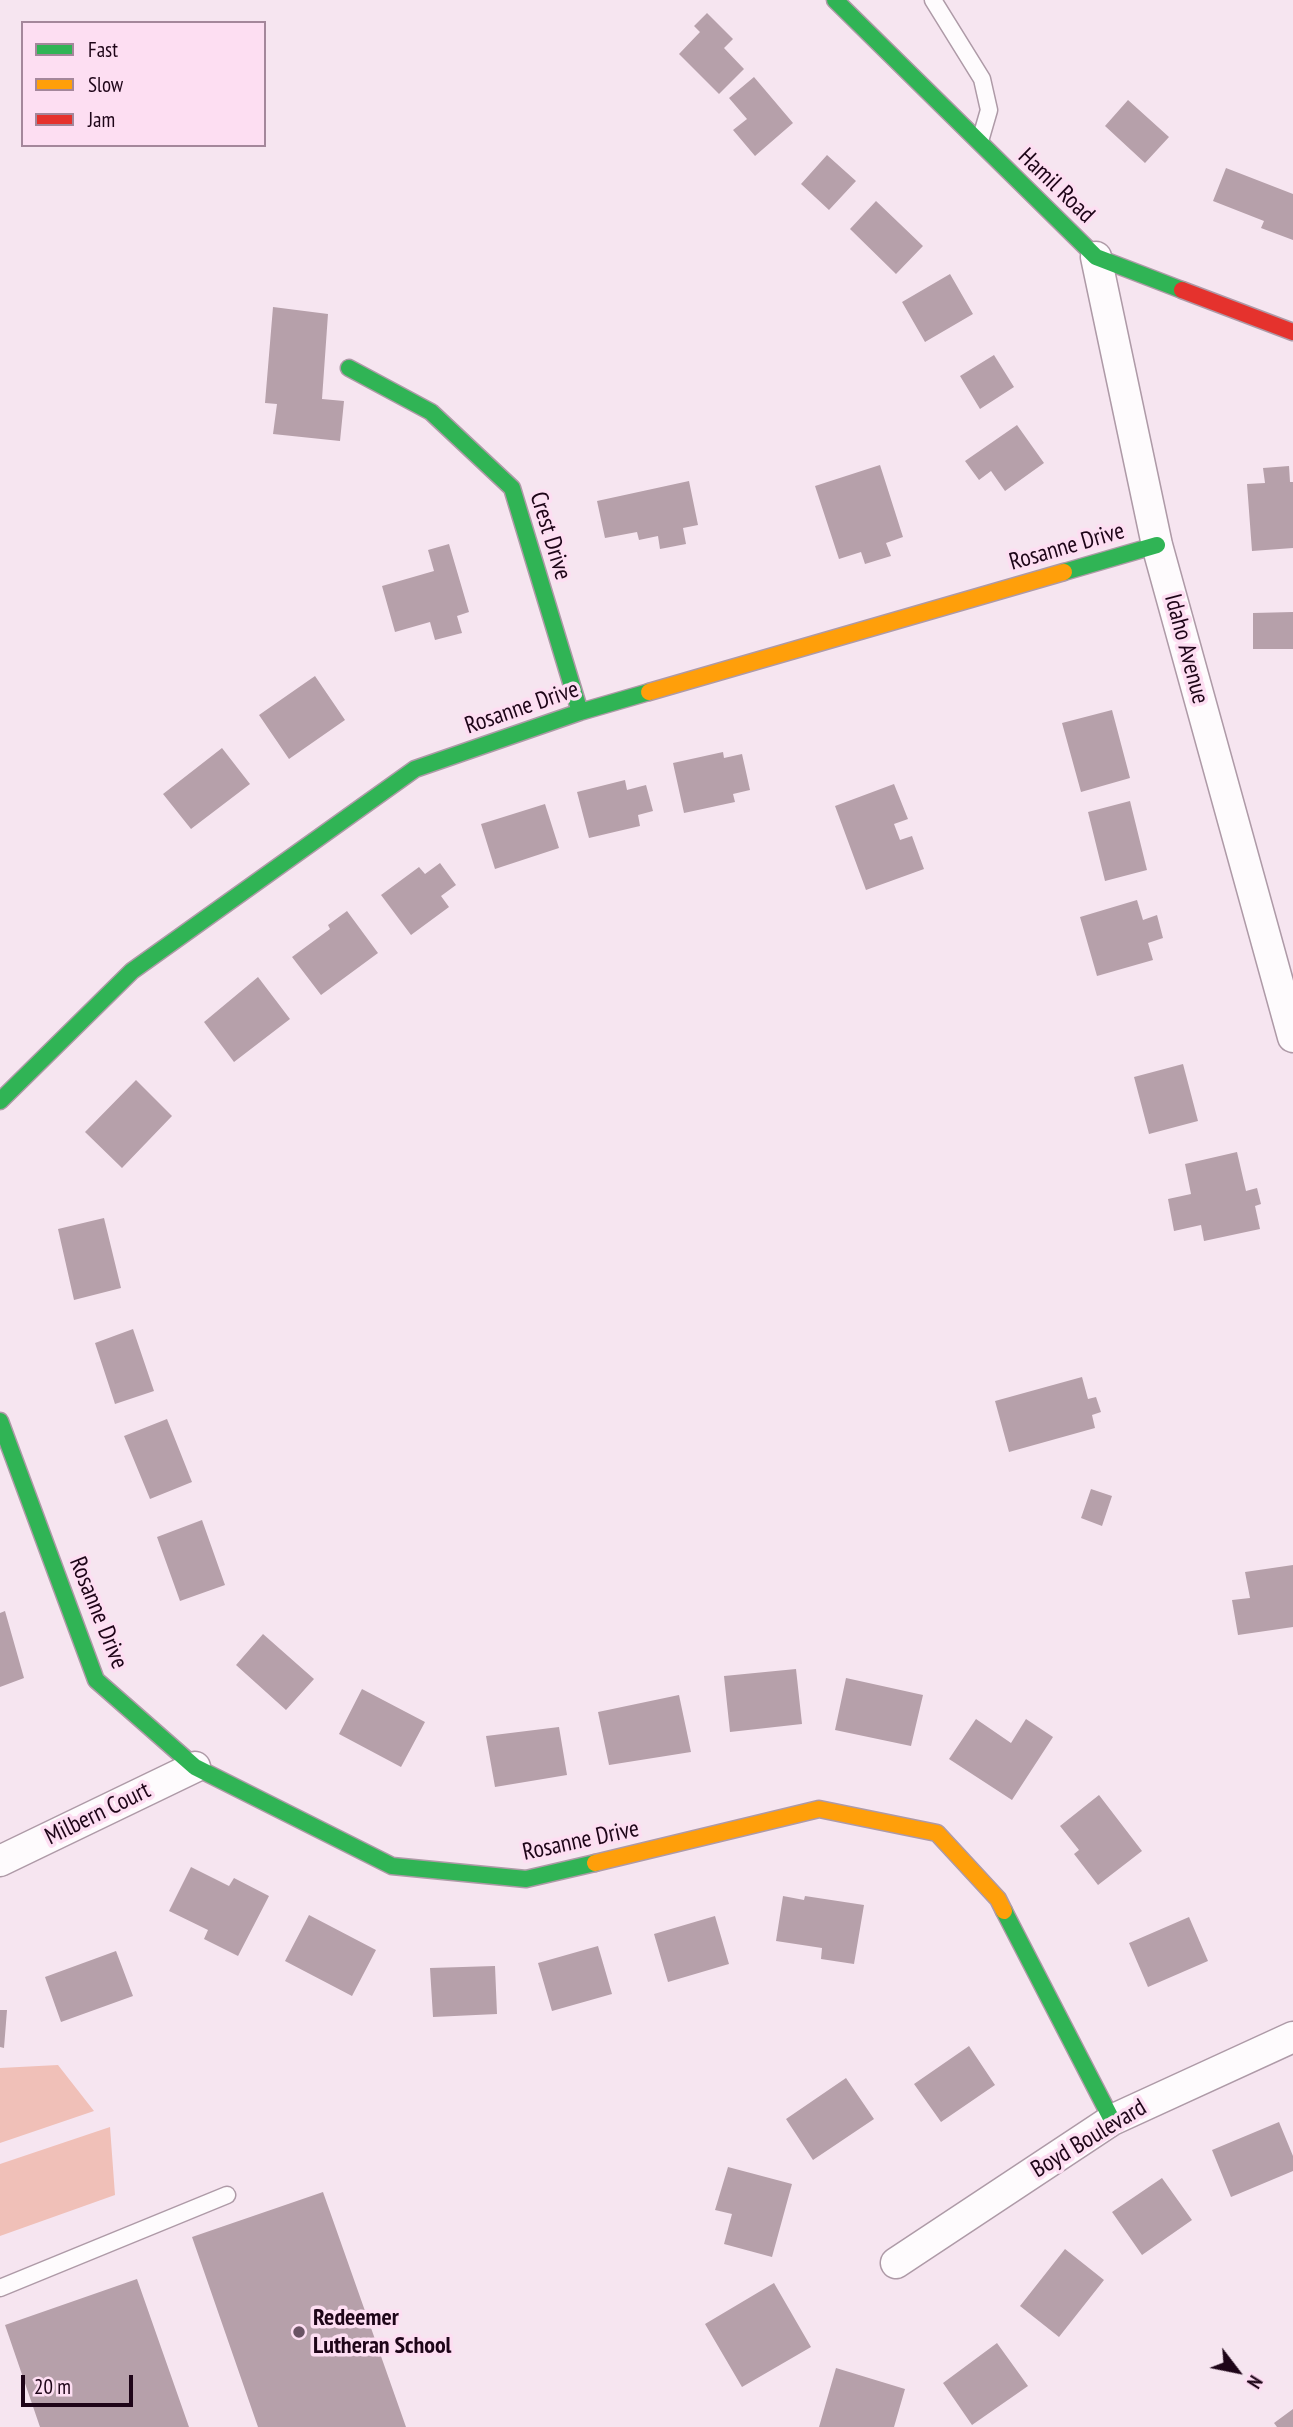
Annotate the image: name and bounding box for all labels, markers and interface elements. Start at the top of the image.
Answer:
legend [21,21,266,147]
text: Fast [88,36,118,63]
text: Slow [88,71,123,98]
text: Jam [88,106,115,133]
street label: Hamil Road [1012,143,1100,229]
street label: Crest Drive [523,488,577,584]
street label: Rosanne Drive [1006,517,1128,577]
street label: Idaho Avenue [1158,591,1214,707]
street label: Rosanne Drive [461,675,583,741]
street label: Rosanne Drive [62,1553,134,1673]
street label: Milbern Court [41,1776,155,1852]
street label: Rosanne Drive [520,1815,642,1867]
street label: Boyd Boulevard [1026,2093,1152,2185]
place label: Redeemer Lutheran School [313,2304,451,2360]
marker: Redeemer Lutheran School [291,2324,307,2340]
north arrow [1202,2336,1272,2406]
scale bar [24,2360,136,2404]
text: N [1242,2371,1268,2393]
text: 20 m [34,2373,71,2400]

